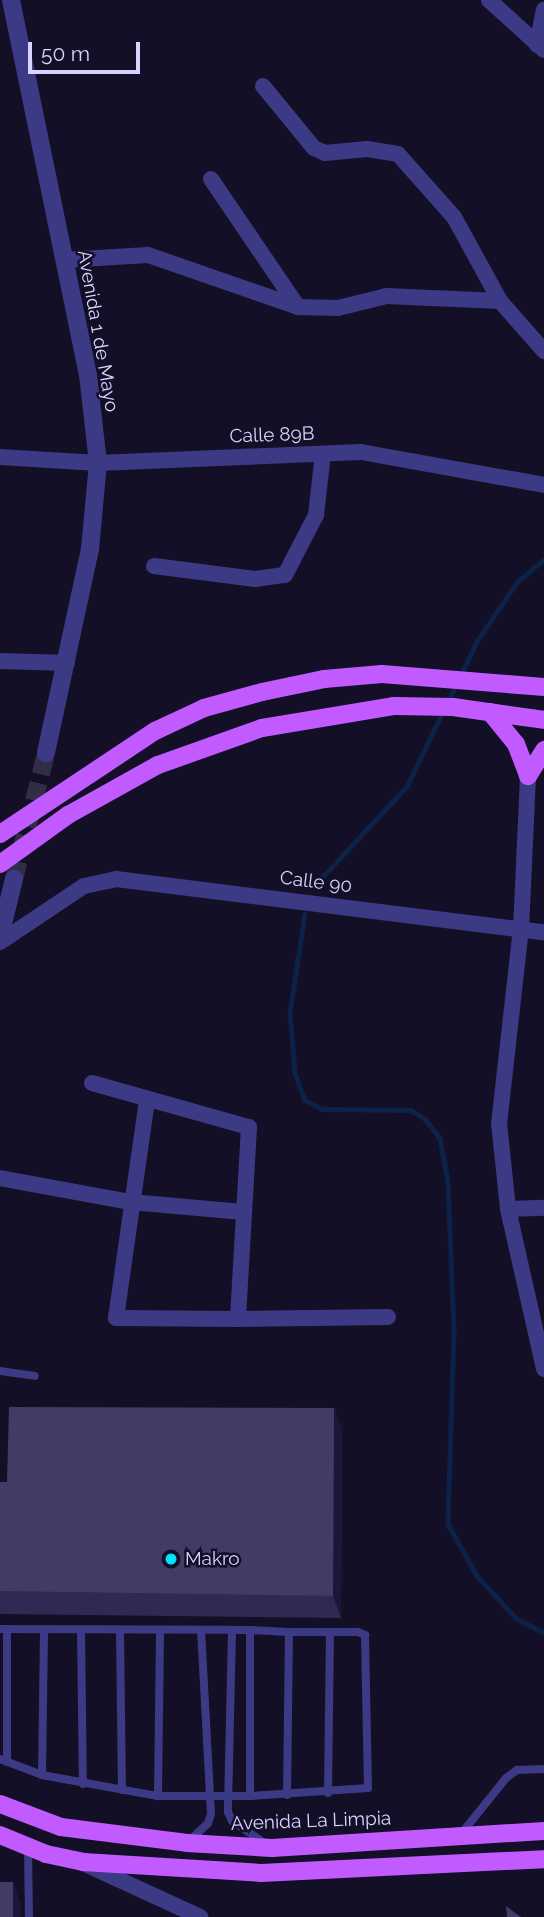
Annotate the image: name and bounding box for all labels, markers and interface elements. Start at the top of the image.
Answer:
scale bar [32,28,144,72]
text: 50 m [41,41,90,66]
street label: Avenida 1 de Mayo [73,248,123,414]
street label: Calle 89B [229,422,315,448]
street label: Calle 90 [279,866,353,898]
place label: Makro [185,1548,240,1570]
marker: Makro [163,1551,179,1567]
street label: Avenida La Limpia [230,1807,392,1835]

